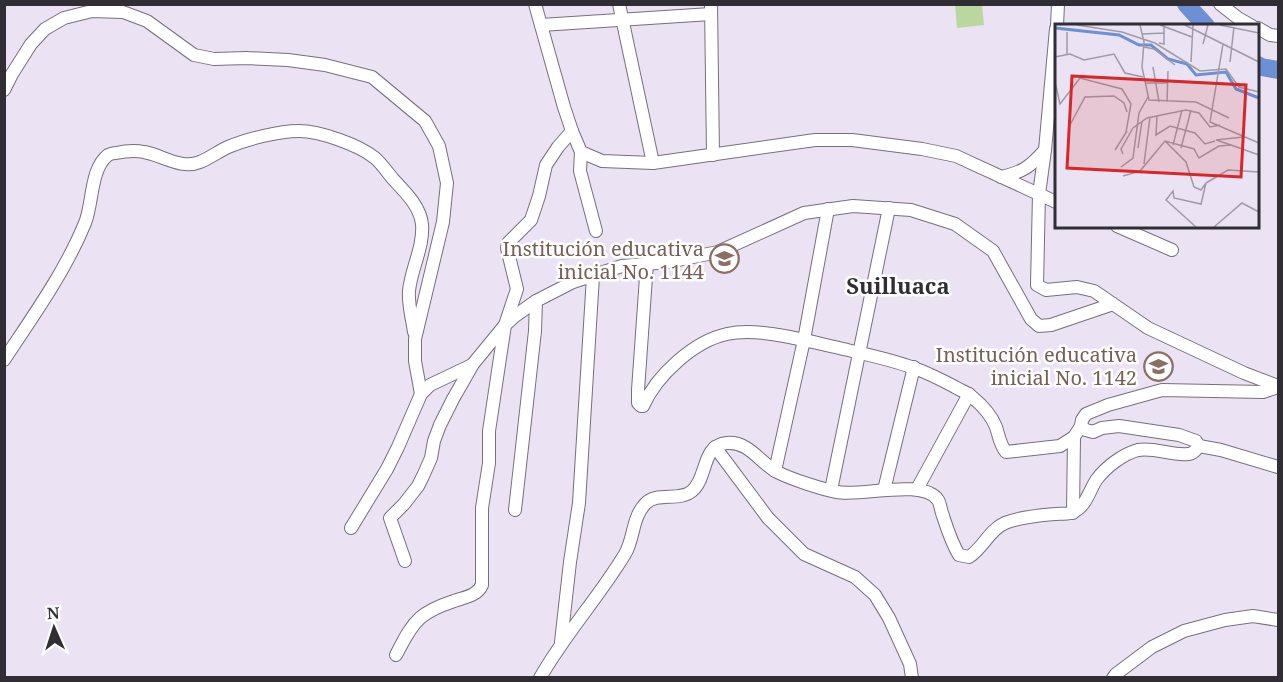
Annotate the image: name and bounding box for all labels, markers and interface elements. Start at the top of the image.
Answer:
inset map [1055,24,1259,228]
place label: Institución educativa inicial No. 1144 [503,235,704,285]
school or university icon: Institución educativa inicial No. 1144 [709,243,741,275]
district label: Suilluaca [846,270,950,300]
place label: Institución educativa inicial No. 1142 [936,341,1137,391]
school or university icon: Institución educativa inicial No. 1142 [1142,350,1174,382]
north arrow [24,598,84,658]
text: N [46,602,60,624]

